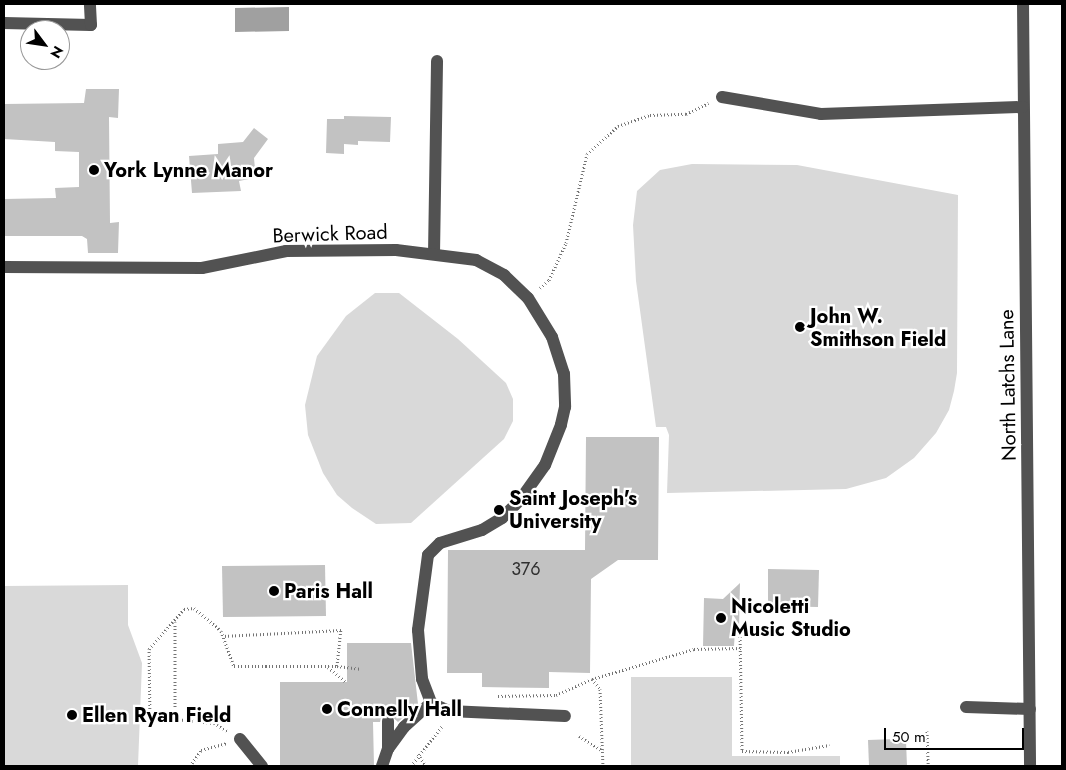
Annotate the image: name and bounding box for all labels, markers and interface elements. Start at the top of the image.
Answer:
north arrow [20,20,70,70]
text: N [46,42,68,62]
place label: York Lynne Manor [104,158,273,182]
marker: York Lynne Manor [88,164,100,176]
street label: Berwick Road [272,220,388,248]
place label: John W. Smithson Field [810,304,946,351]
street label: North Latchs Lane [995,309,1021,461]
marker: John W. Smithson Field [794,321,806,333]
place label: Saint Joseph's University [509,486,637,533]
marker: Saint Joseph's University [493,504,505,516]
house number: 376 [511,558,541,580]
place label: Paris Hall [284,579,373,603]
marker: Paris Hall [268,585,280,597]
place label: Nicoletti Music Studio [731,594,851,641]
marker: Nicoletti Music Studio [715,612,727,624]
place label: Connelly Hall [337,697,462,721]
place label: Ellen Ryan Field [82,703,231,727]
marker: Connelly Hall [321,703,333,715]
marker: Ellen Ryan Field [66,709,78,721]
scale bar [886,718,1026,750]
text: 50 m [892,726,926,748]

